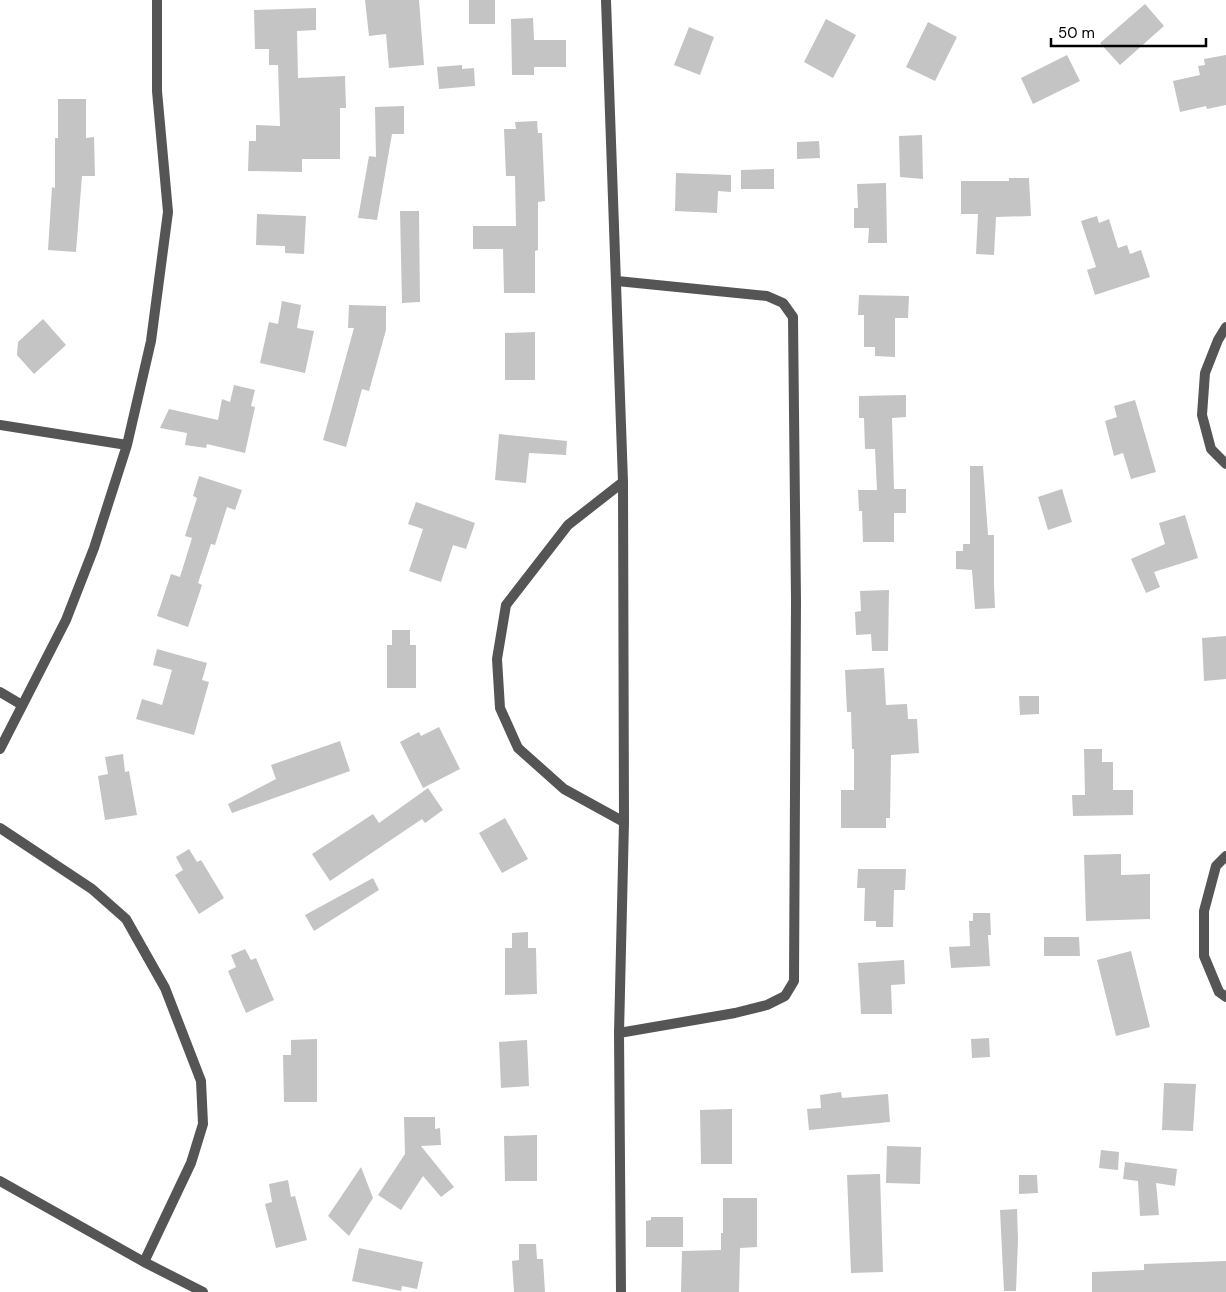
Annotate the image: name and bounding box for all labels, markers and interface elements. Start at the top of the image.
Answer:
scale bar [1051,15,1206,47]
text: 50 m [1058,23,1095,43]

